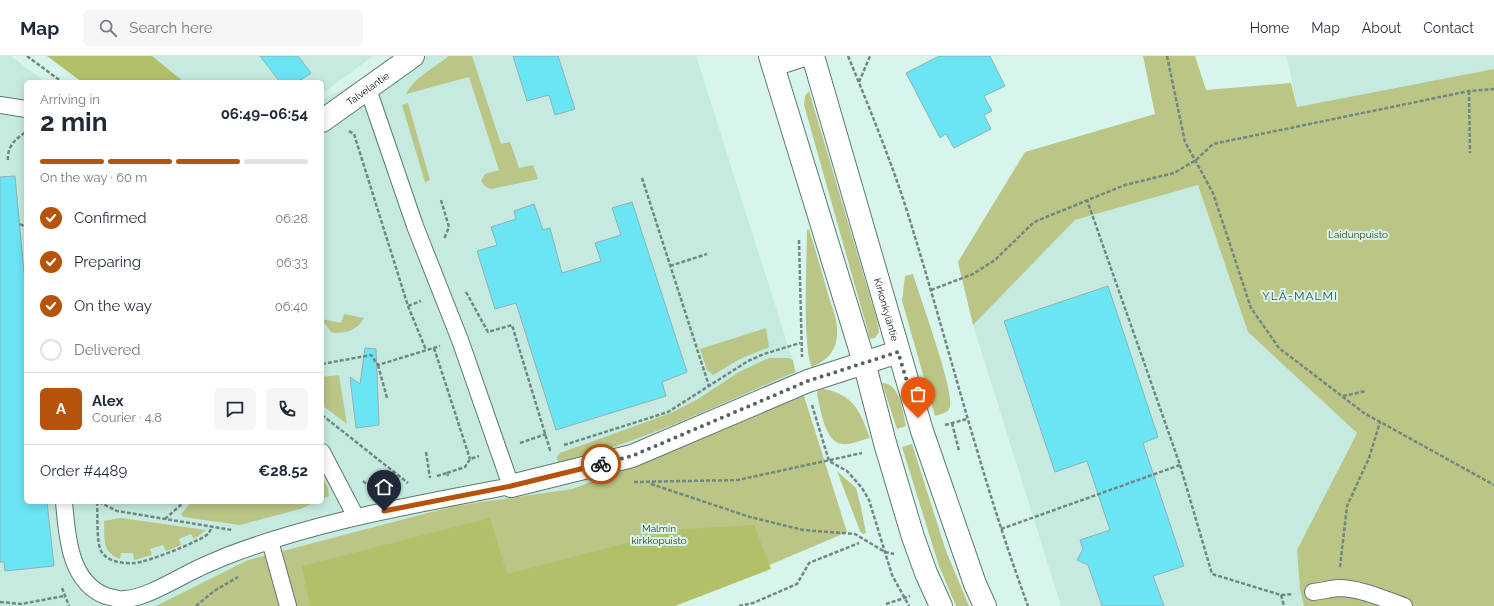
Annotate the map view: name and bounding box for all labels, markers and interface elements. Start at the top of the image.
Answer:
search box [83,10,363,46]
text: Map [20,17,59,39]
icon: search [97,17,119,39]
text: Search here [129,19,213,37]
text: Home [1250,20,1289,36]
text: Map [1311,20,1340,36]
text: About [1362,20,1401,36]
text: Contact [1423,20,1474,36]
street label: Talvelantie [345,70,391,108]
text: Arriving in [40,92,100,107]
text: 06:49–06:54 [221,105,308,123]
text: 2 min [40,107,107,137]
text: On the way · 60 m [40,170,147,185]
icon: check [40,207,62,229]
text: Confirmed [74,209,147,227]
text: 06:28 [275,211,308,226]
park label: Laidunpuisto [1328,229,1388,240]
icon: check [40,251,62,273]
text: Preparing [74,253,141,271]
text: 06:33 [276,255,308,270]
street label: Kirkonkyläntie [872,277,901,343]
district label: YLÄ-MALMI [1262,289,1338,303]
icon: check [40,295,62,317]
text: On the way [74,297,152,315]
text: 06:40 [275,299,308,314]
text: Delivered [74,341,141,359]
pin [901,377,935,418]
icon: bag [907,383,929,405]
button: chat [214,388,256,430]
button: phone [266,388,308,430]
text: Alex [92,392,123,410]
text: A [56,400,66,418]
text: Courier · 4.8 [92,410,162,425]
courier [581,444,621,484]
icon: bike [590,453,612,475]
text: Order #4489 [40,462,127,480]
text: €28.52 [258,462,308,480]
pin [367,470,401,511]
icon: home [373,476,395,498]
park label: Malmin kirkkopuisto [631,523,687,546]

